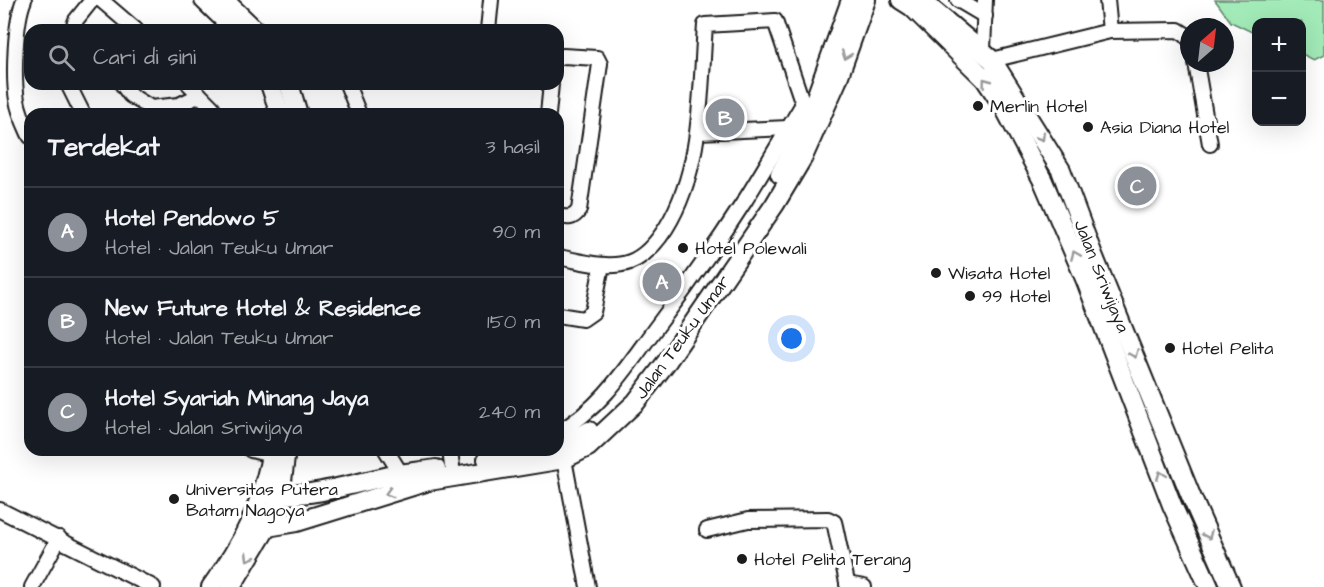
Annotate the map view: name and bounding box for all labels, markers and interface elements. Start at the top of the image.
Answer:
north arrow [1180,18,1234,72]
map controls [1252,18,1306,126]
button: + [1252,18,1306,72]
search box [24,24,564,90]
icon: search [45,41,78,74]
text: Cari di sini [93,42,196,73]
one-way arrow [841,49,854,60]
button: − [1252,72,1306,126]
one-way arrow [982,77,993,88]
place label: Merlin Hotel [990,94,1087,119]
pin: B [706,96,744,140]
marker: Merlin Hotel [971,99,985,113]
place label: Asia Diana Hotel [1100,115,1230,140]
marker: Asia Diana Hotel [1081,120,1095,134]
text: Terdekat [48,129,160,165]
one-way arrow [1033,131,1045,141]
text: 3 hasil [486,133,540,161]
pin: C [1118,164,1156,208]
text: Hotel Pendowo 5 [105,203,279,234]
street label: Jalan Sriwijaya [1067,216,1136,337]
text: A [61,218,74,246]
text: 90 m [492,218,540,246]
text: Hotel · Jalan Teuku Umar [105,234,333,262]
place label: Hotel Polewali [695,236,807,261]
marker: Hotel Polewali [676,241,690,255]
one-way arrow [1070,250,1082,261]
pin: A [642,260,682,304]
place label: Wisata Hotel [948,261,1051,286]
marker: Wisata Hotel [929,266,943,280]
street label: Jalan Teuku Umar [629,270,736,404]
place label: 99 Hotel [982,284,1051,309]
marker: 99 Hotel [963,289,977,303]
text: New Future Hotel & Residence [105,293,421,324]
text: B [60,308,75,336]
text: 150 m [487,308,540,336]
text: Hotel · Jalan Teuku Umar [105,324,333,352]
your location [777,324,806,353]
place label: Hotel Pelita [1182,336,1273,361]
marker: Hotel Pelita [1163,341,1177,355]
one-way arrow [1127,348,1139,359]
text: Hotel Syariah Minang Jaya [105,383,369,414]
text: C [60,398,75,426]
text: 240 m [479,398,540,426]
text: Hotel · Jalan Sriwijaya [105,414,302,442]
one-way arrow [1155,471,1168,481]
place label: Universitas Putera Batam Nagoya [186,477,338,524]
one-way arrow [384,486,395,498]
marker: Universitas Putera Batam Nagoya [167,492,181,506]
one-way arrow [1201,528,1213,539]
place label: Hotel Pelita Terang [754,547,911,573]
one-way arrow [245,551,257,561]
marker: Hotel Pelita Terang [735,552,749,566]

